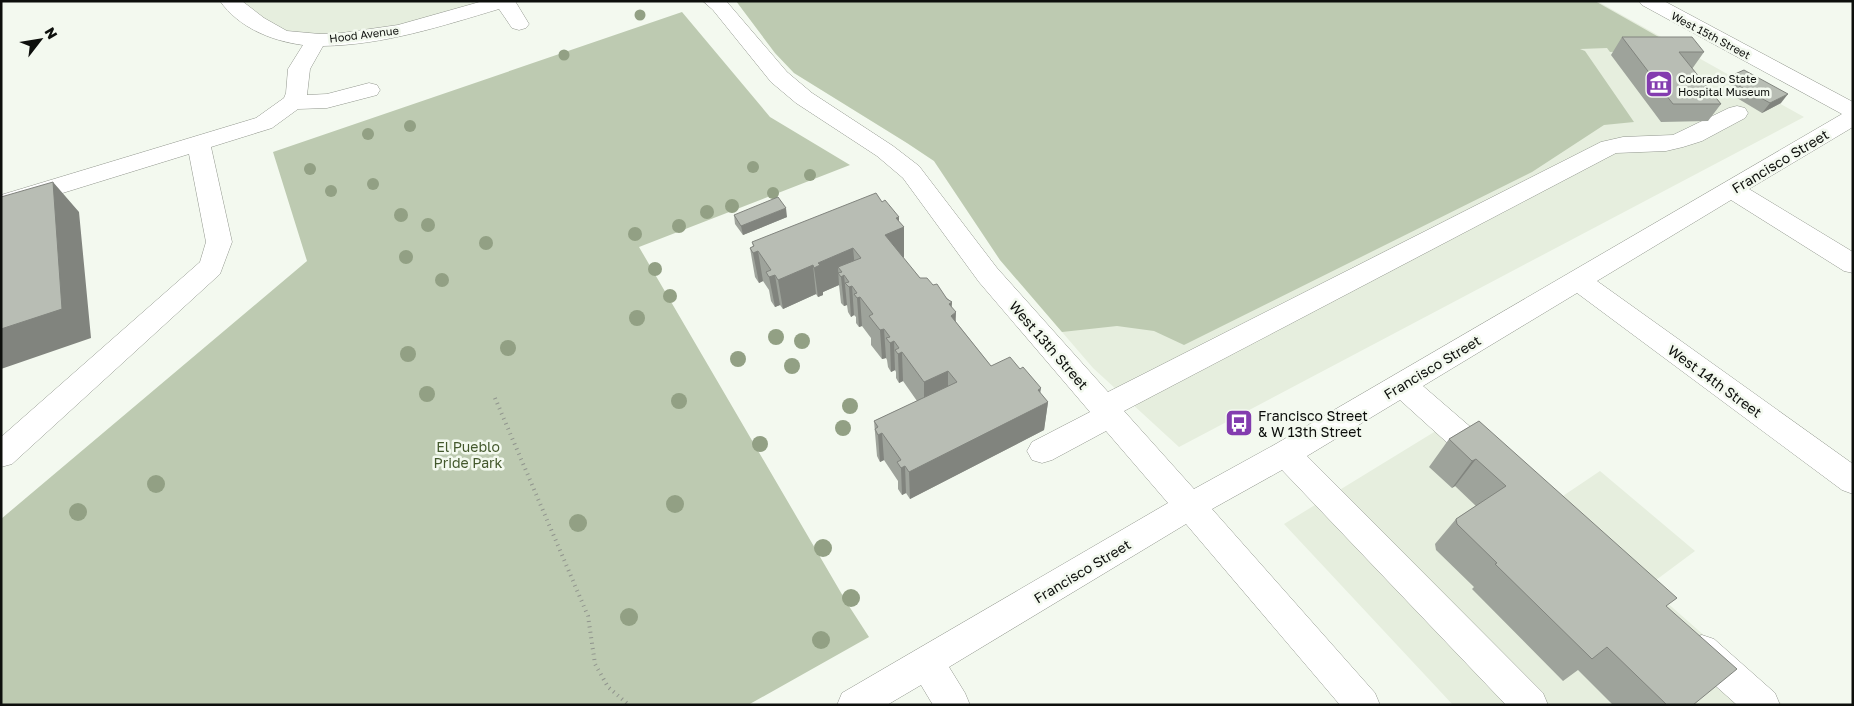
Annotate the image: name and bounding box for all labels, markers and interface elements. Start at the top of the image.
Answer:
street label: West 15th Street [1669,9,1753,61]
north arrow [15,15,65,65]
street label: Hood Avenue [329,23,399,45]
text: N [42,24,62,42]
museum icon: Colorado State Hospital Museum [1644,69,1674,99]
place label: Colorado State Hospital Museum [1678,72,1770,98]
street label: Francisco Street [1728,125,1832,197]
street label: West 13th Street [1006,297,1092,393]
street label: Francisco Street [1380,331,1484,403]
street label: West 14th Street [1665,341,1765,421]
place label: Francisco Street & W 13th Street [1258,407,1368,440]
bus stop icon: Francisco Street & W 13th Street [1224,408,1254,438]
park label: El Pueblo Pride Park [434,438,503,471]
street label: Francisco Street [1030,535,1134,607]

